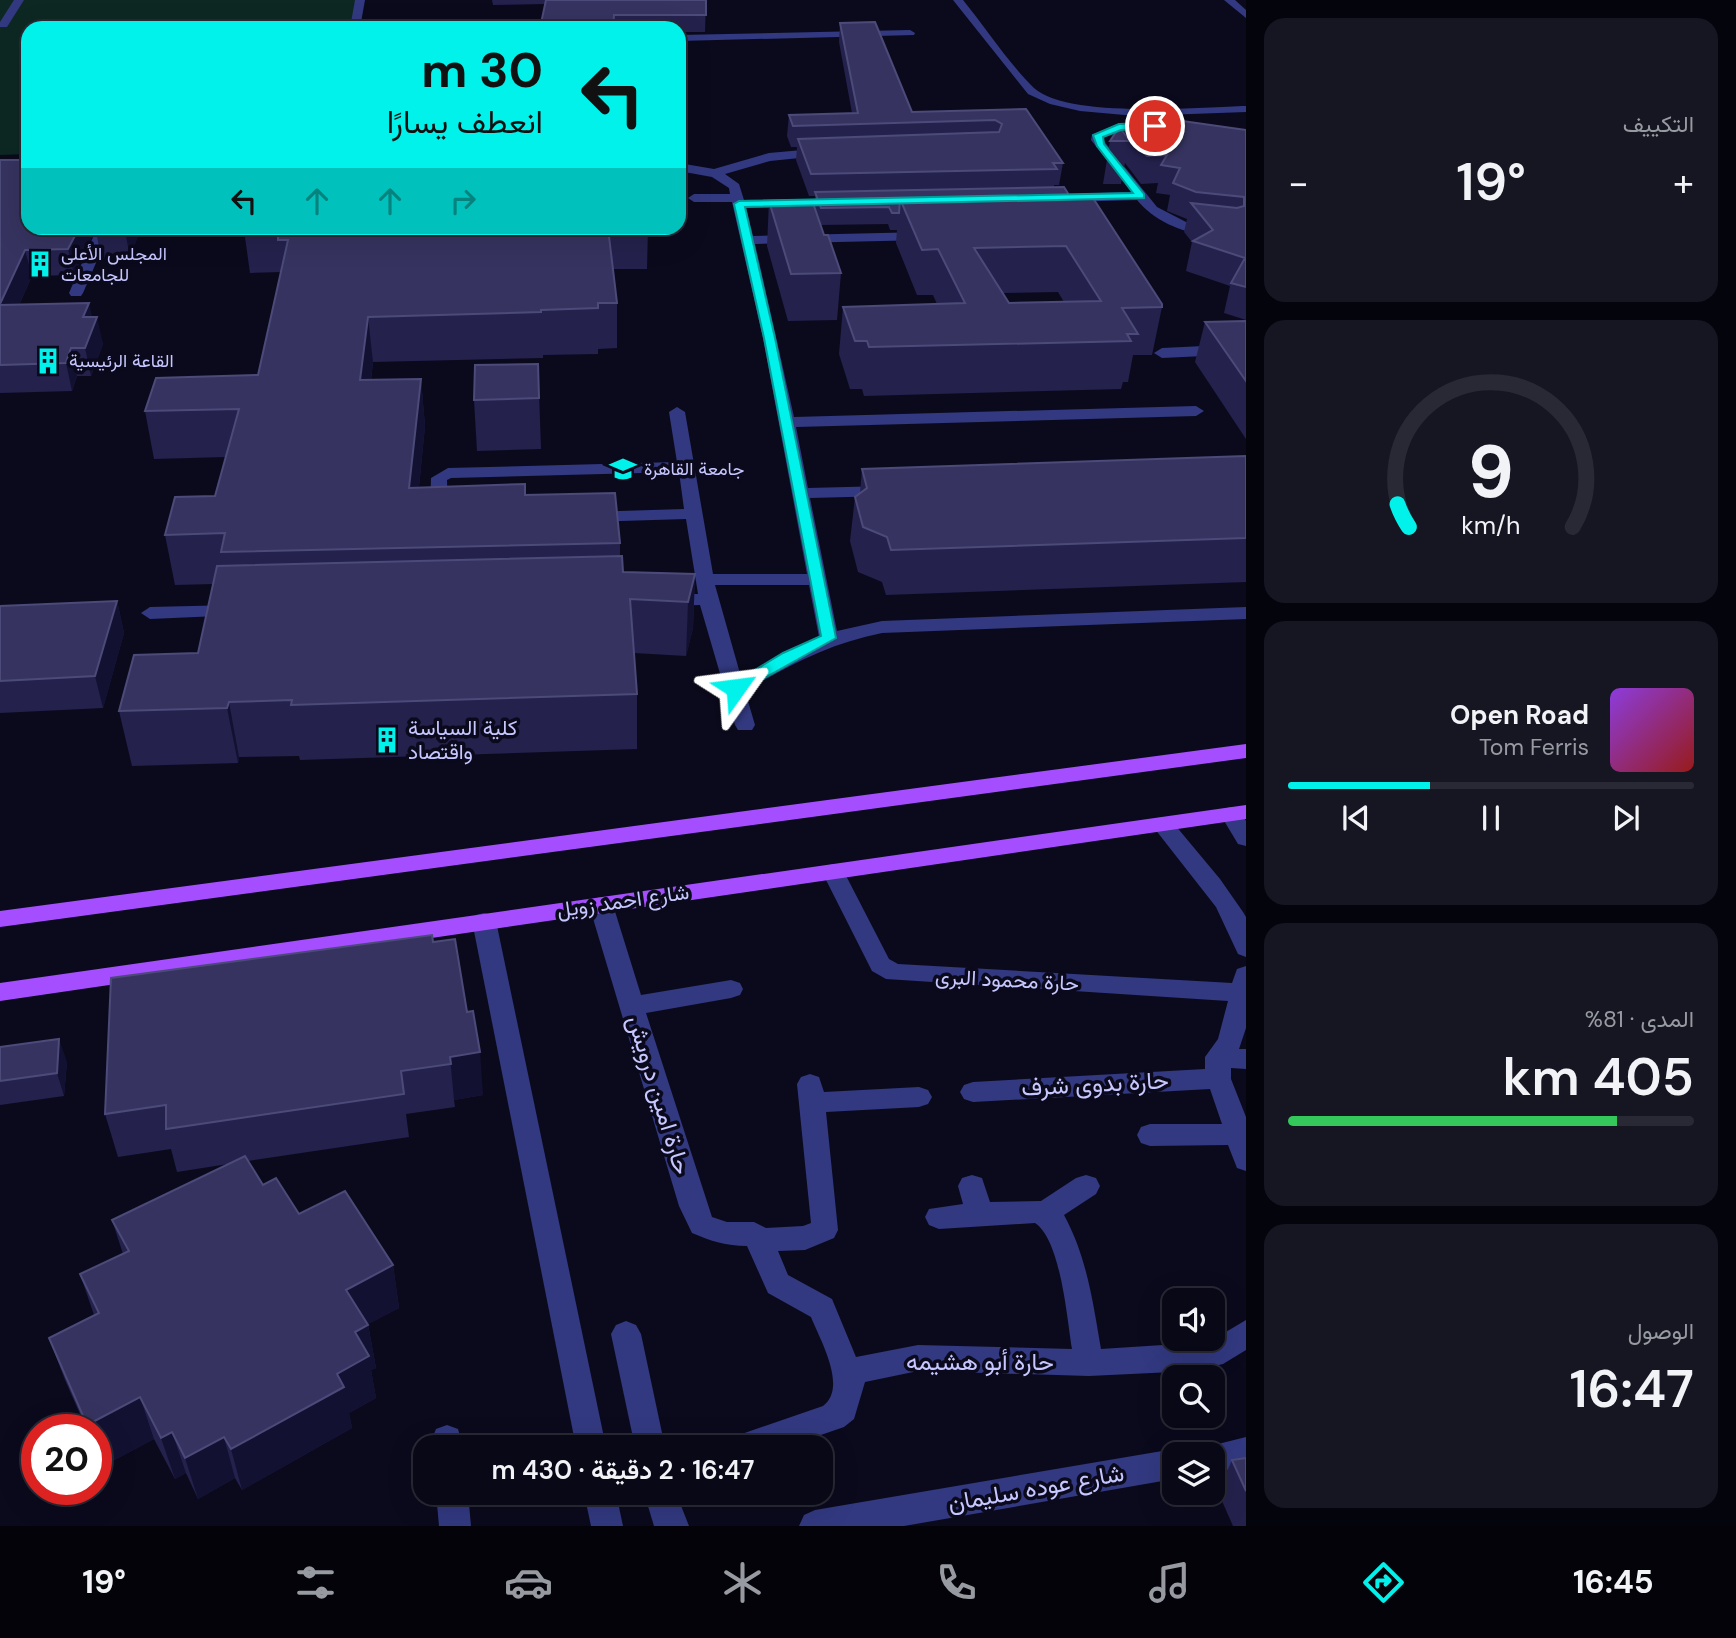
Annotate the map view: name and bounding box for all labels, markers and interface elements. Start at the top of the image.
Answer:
text: 30 m [421,38,543,102]
icon: left [567,49,658,140]
pin [1125,96,1185,156]
text: انعطف يسارًا [387,101,543,143]
icon: arrive [1136,107,1174,145]
text: التكييف [1623,109,1694,139]
text: 19° [1456,148,1526,216]
text: − [1288,158,1309,208]
text: + [1673,158,1694,208]
icon: left [225,182,263,220]
icon: ahead [298,182,336,220]
icon: ahead [371,182,409,220]
icon: right [444,182,482,220]
place label: المجلس الأعلى للجامعات [61,242,167,287]
building icon: المجلس الأعلى للجامعات [25,249,55,279]
building icon: القاعة الرئيسية [33,346,63,376]
place label: القاعة الرئيسية [69,349,174,373]
text: 9 [1468,426,1514,521]
school or university icon: جامعة القاهرة [608,454,638,484]
place label: جامعة القاهرة [644,457,744,481]
text: km/h [1461,509,1521,542]
position arrow [699,651,773,725]
text: Open Road [1450,698,1589,732]
place label: كلية السياسة واقتصاد [408,714,517,766]
building icon: كلية السياسة واقتصاد [372,725,402,755]
text: Tom Ferris [1479,732,1589,762]
icon: previous [1337,799,1375,837]
icon: pause [1472,799,1510,837]
icon: next [1607,799,1645,837]
street label: شارع احمد زويل [555,878,691,924]
street label: حارة محمود البرى [934,962,1080,998]
text: المدى · 81% [1585,1004,1694,1034]
street label: حارة امين درويش [621,1011,698,1178]
text: 405 km [1503,1043,1694,1111]
street label: حارة بدوى شرف [1021,1064,1169,1103]
map controls [1162,1288,1225,1505]
button: sound [1162,1288,1225,1351]
text: الوصول [1628,1316,1694,1346]
street label: حارة أبو هشيمه [906,1346,1054,1377]
text: 16:47 [1570,1355,1694,1423]
button: search [1162,1365,1225,1428]
speed limit sign: 20 [21,1414,112,1505]
button: layers [1162,1442,1225,1505]
text: 16:47 · 2 دقيقة · 430 m [491,1453,755,1487]
street label: شارع عوده سليمان [945,1457,1127,1519]
icon: filters [291,1558,340,1607]
icon: car [504,1558,553,1607]
icon: climate [718,1558,767,1607]
icon: phone [932,1558,981,1607]
icon: music [1145,1558,1194,1607]
icon: directions [1359,1558,1408,1607]
text: 19° [82,1561,126,1603]
text: 16:45 [1573,1561,1654,1603]

